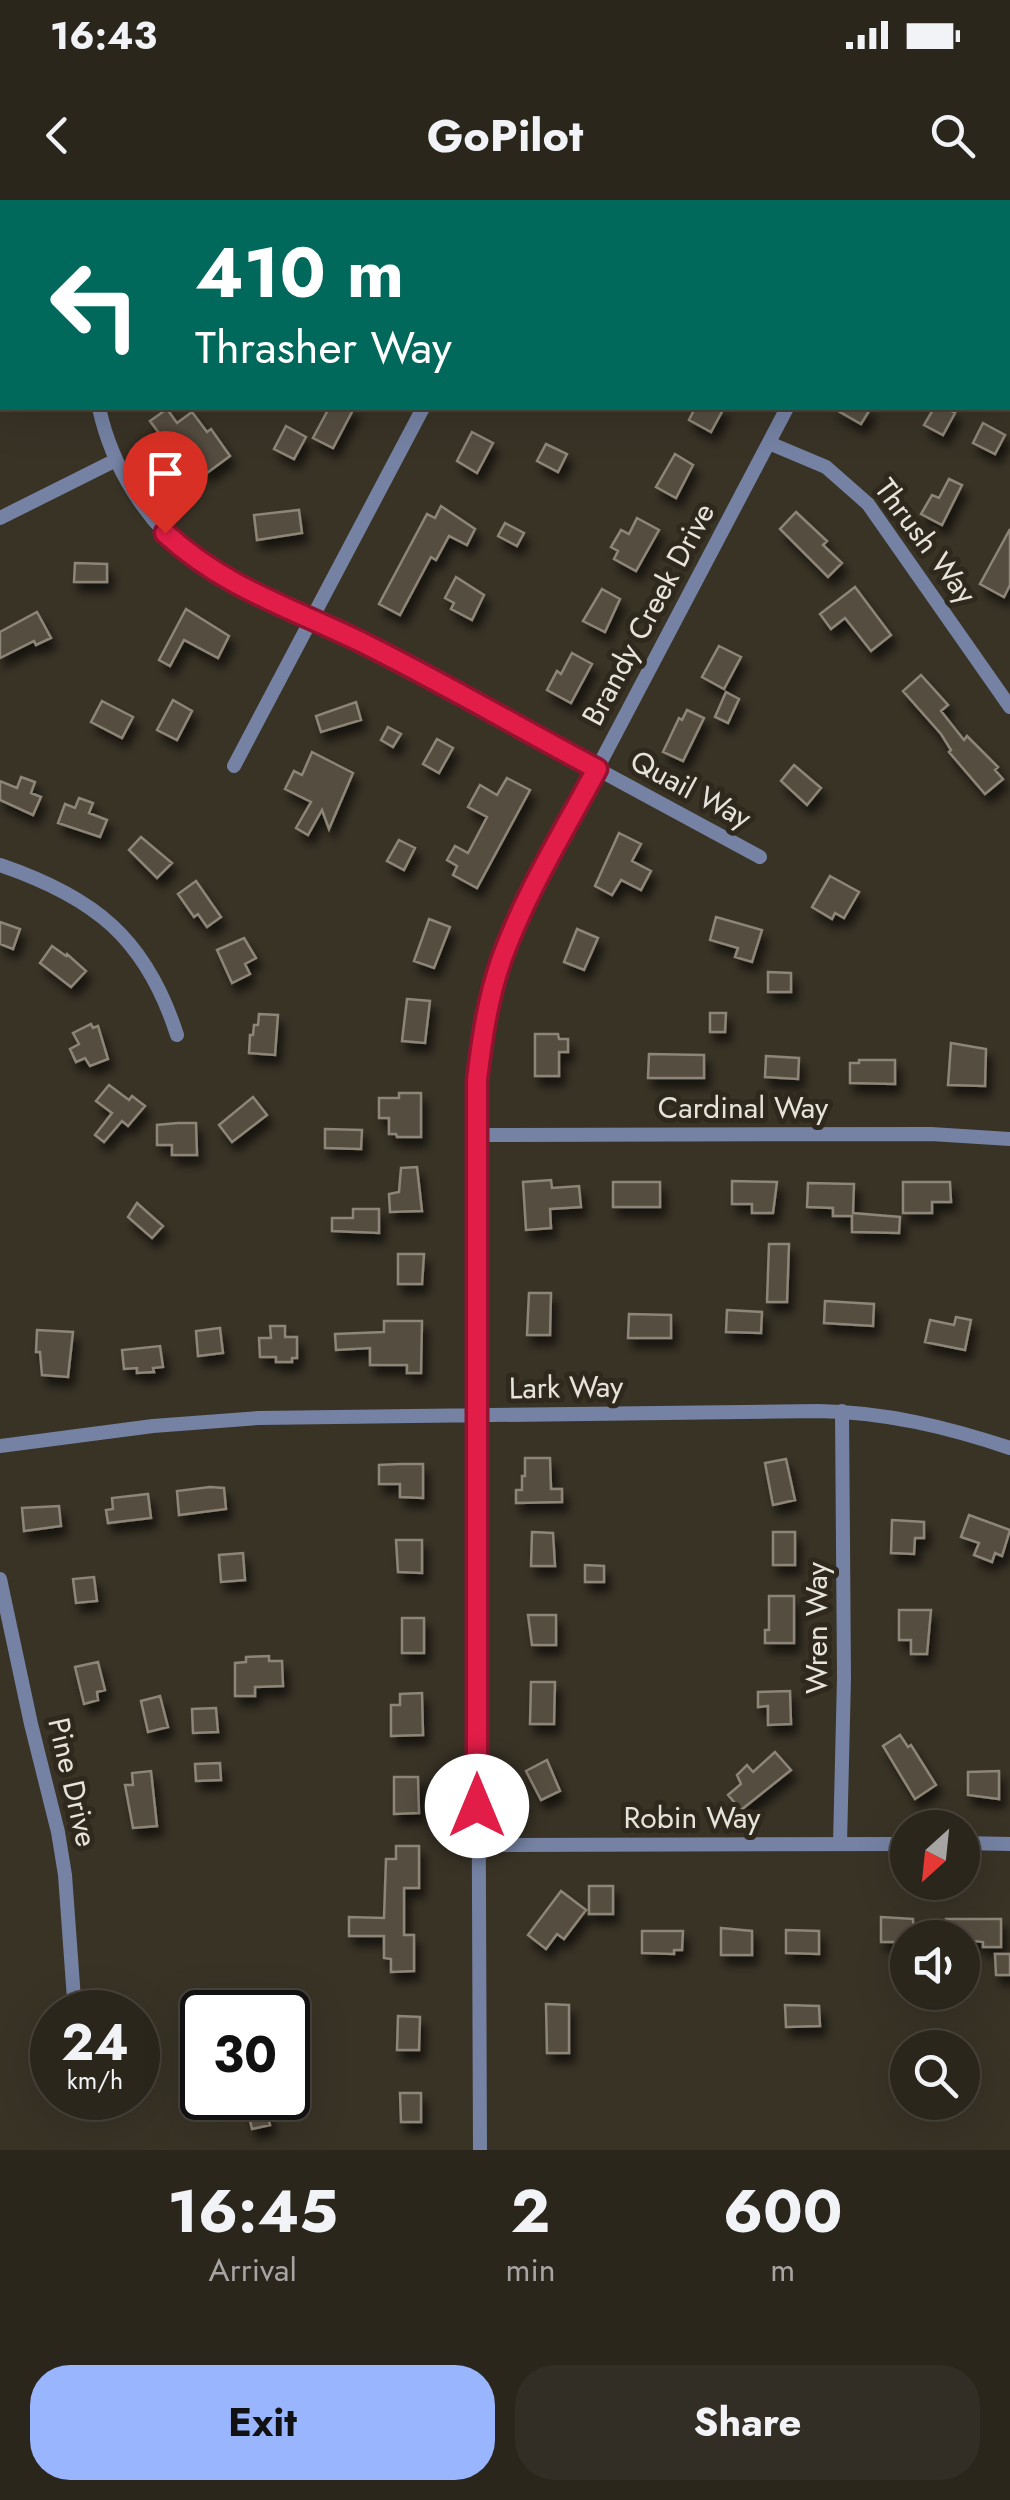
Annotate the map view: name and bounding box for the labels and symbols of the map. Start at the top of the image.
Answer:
pin [123,431,208,534]
street label: Thrush Way [865,469,988,613]
street label: Brandy Creek Drive [571,495,725,733]
street label: Quail Way [623,739,760,839]
street label: Cardinal Way [658,1086,829,1129]
street label: Lark Way [508,1364,624,1409]
street label: Wren Way [795,1561,838,1694]
street label: Pine Drive [37,1713,109,1851]
position arrow [425,1754,529,1858]
street label: Robin Way [623,1796,761,1839]
north arrow [890,1810,980,1900]
speed limit sign: 30 [180,1990,310,2120]

